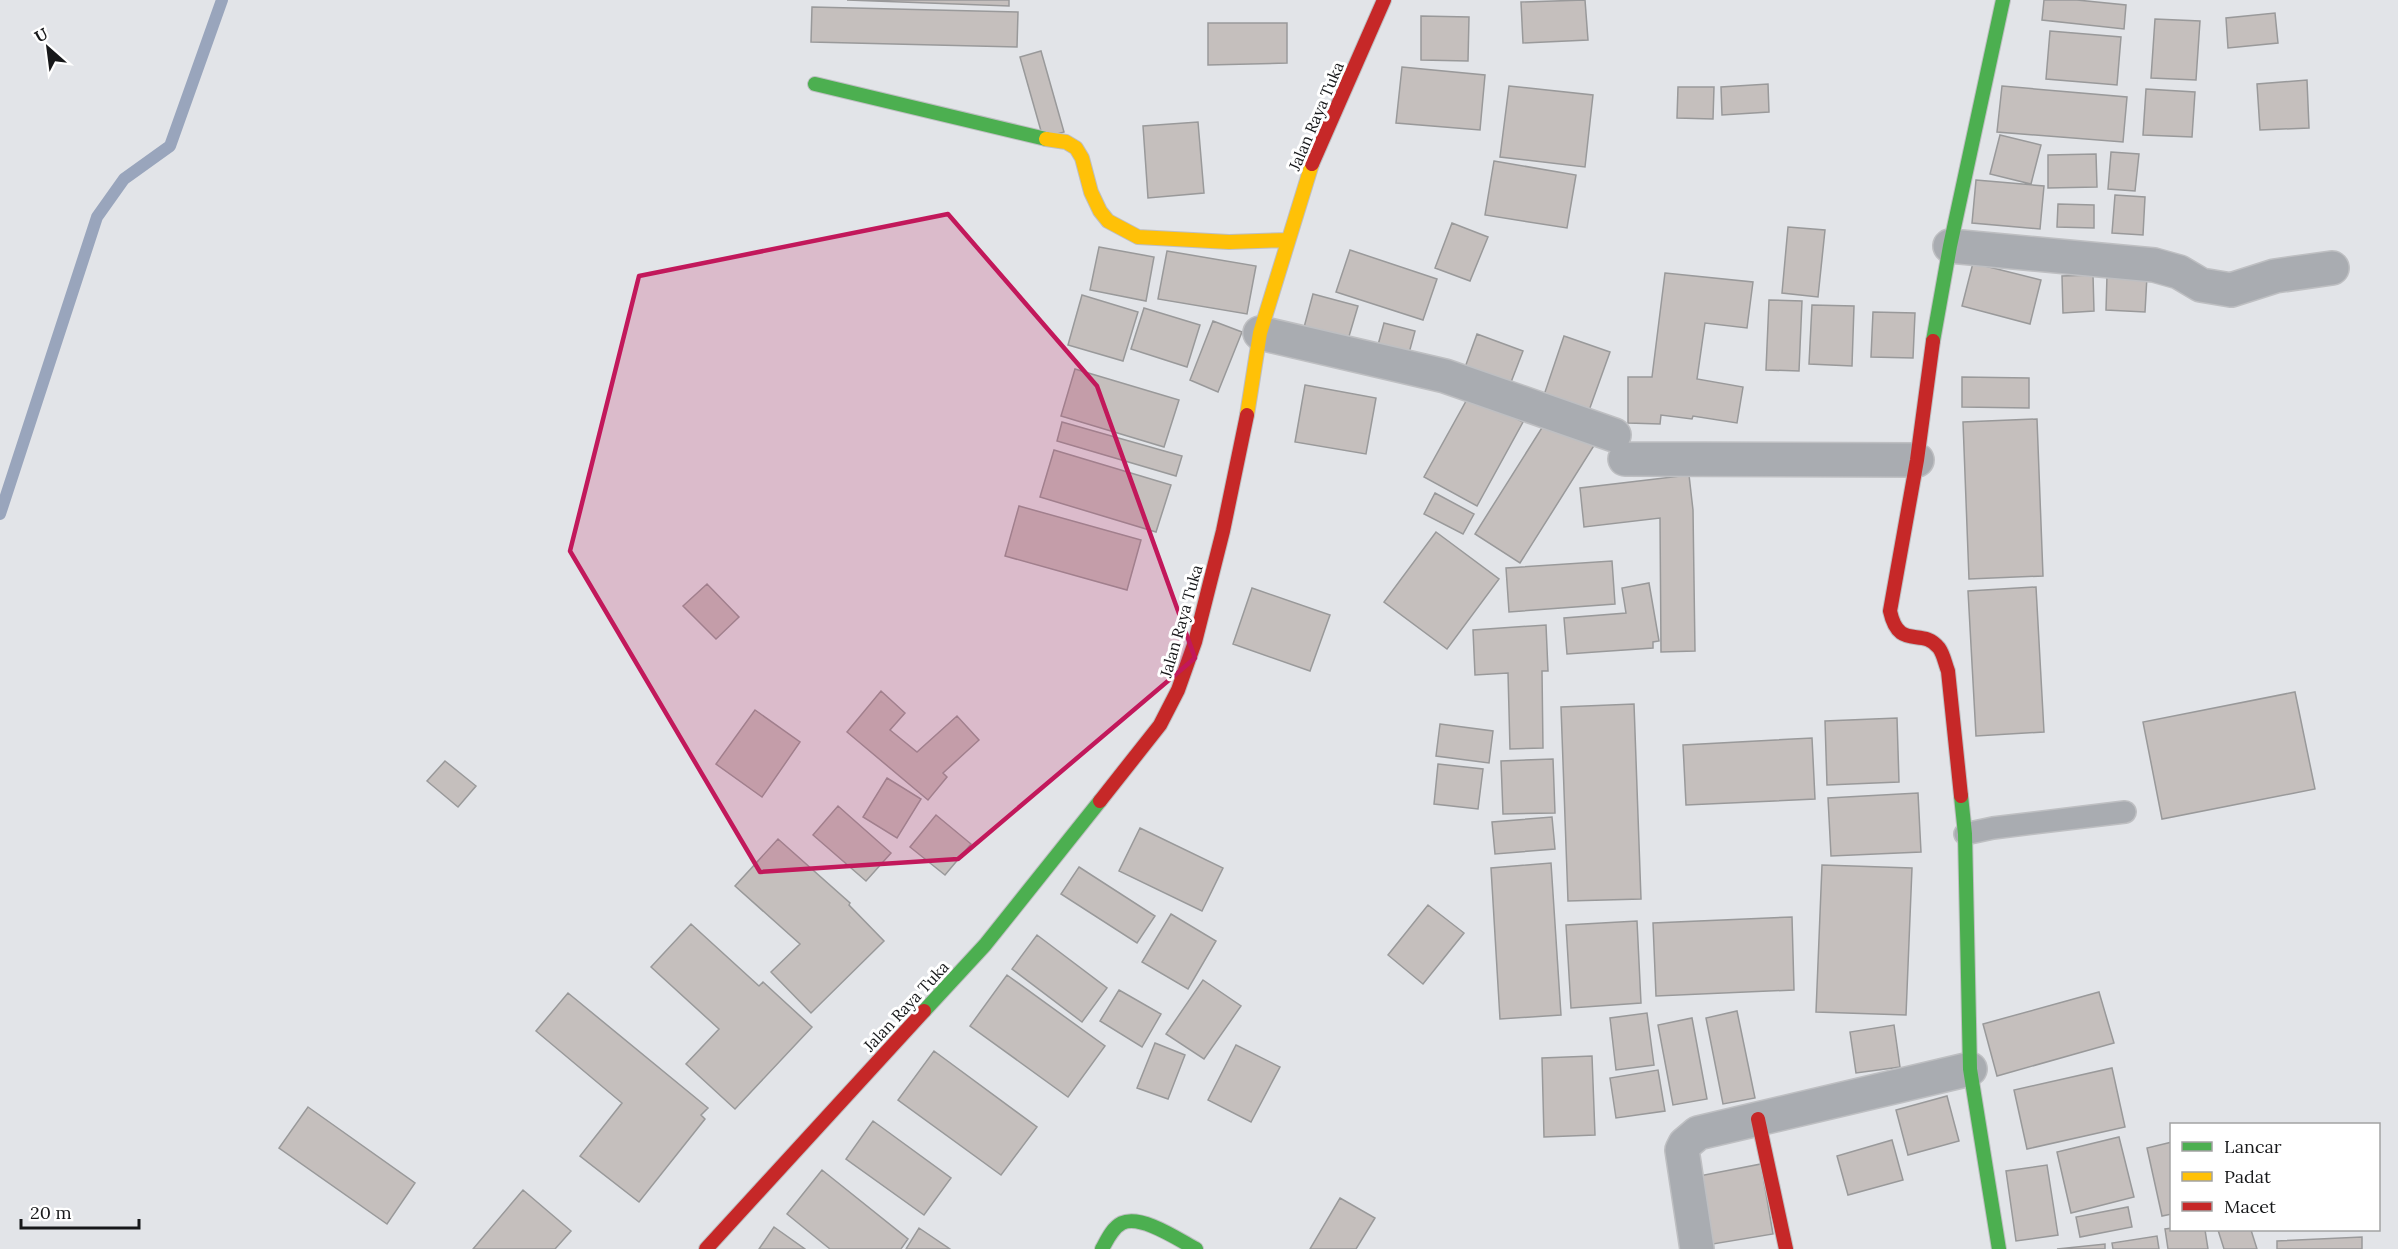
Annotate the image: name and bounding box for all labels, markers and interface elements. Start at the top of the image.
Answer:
north arrow [18,18,78,78]
text: U [31,23,51,46]
street label: Jalan Raya Tuka [1284,59,1348,174]
street label: Jalan Raya Tuka [1155,563,1207,680]
street label: Jalan Raya Tuka [858,957,953,1056]
legend [2170,1123,2380,1231]
text: Lancar [2224,1135,2282,1158]
text: Padat [2224,1165,2271,1188]
scale bar [21,1192,140,1230]
text: Macet [2224,1195,2276,1218]
text: 20 m [30,1201,72,1224]

